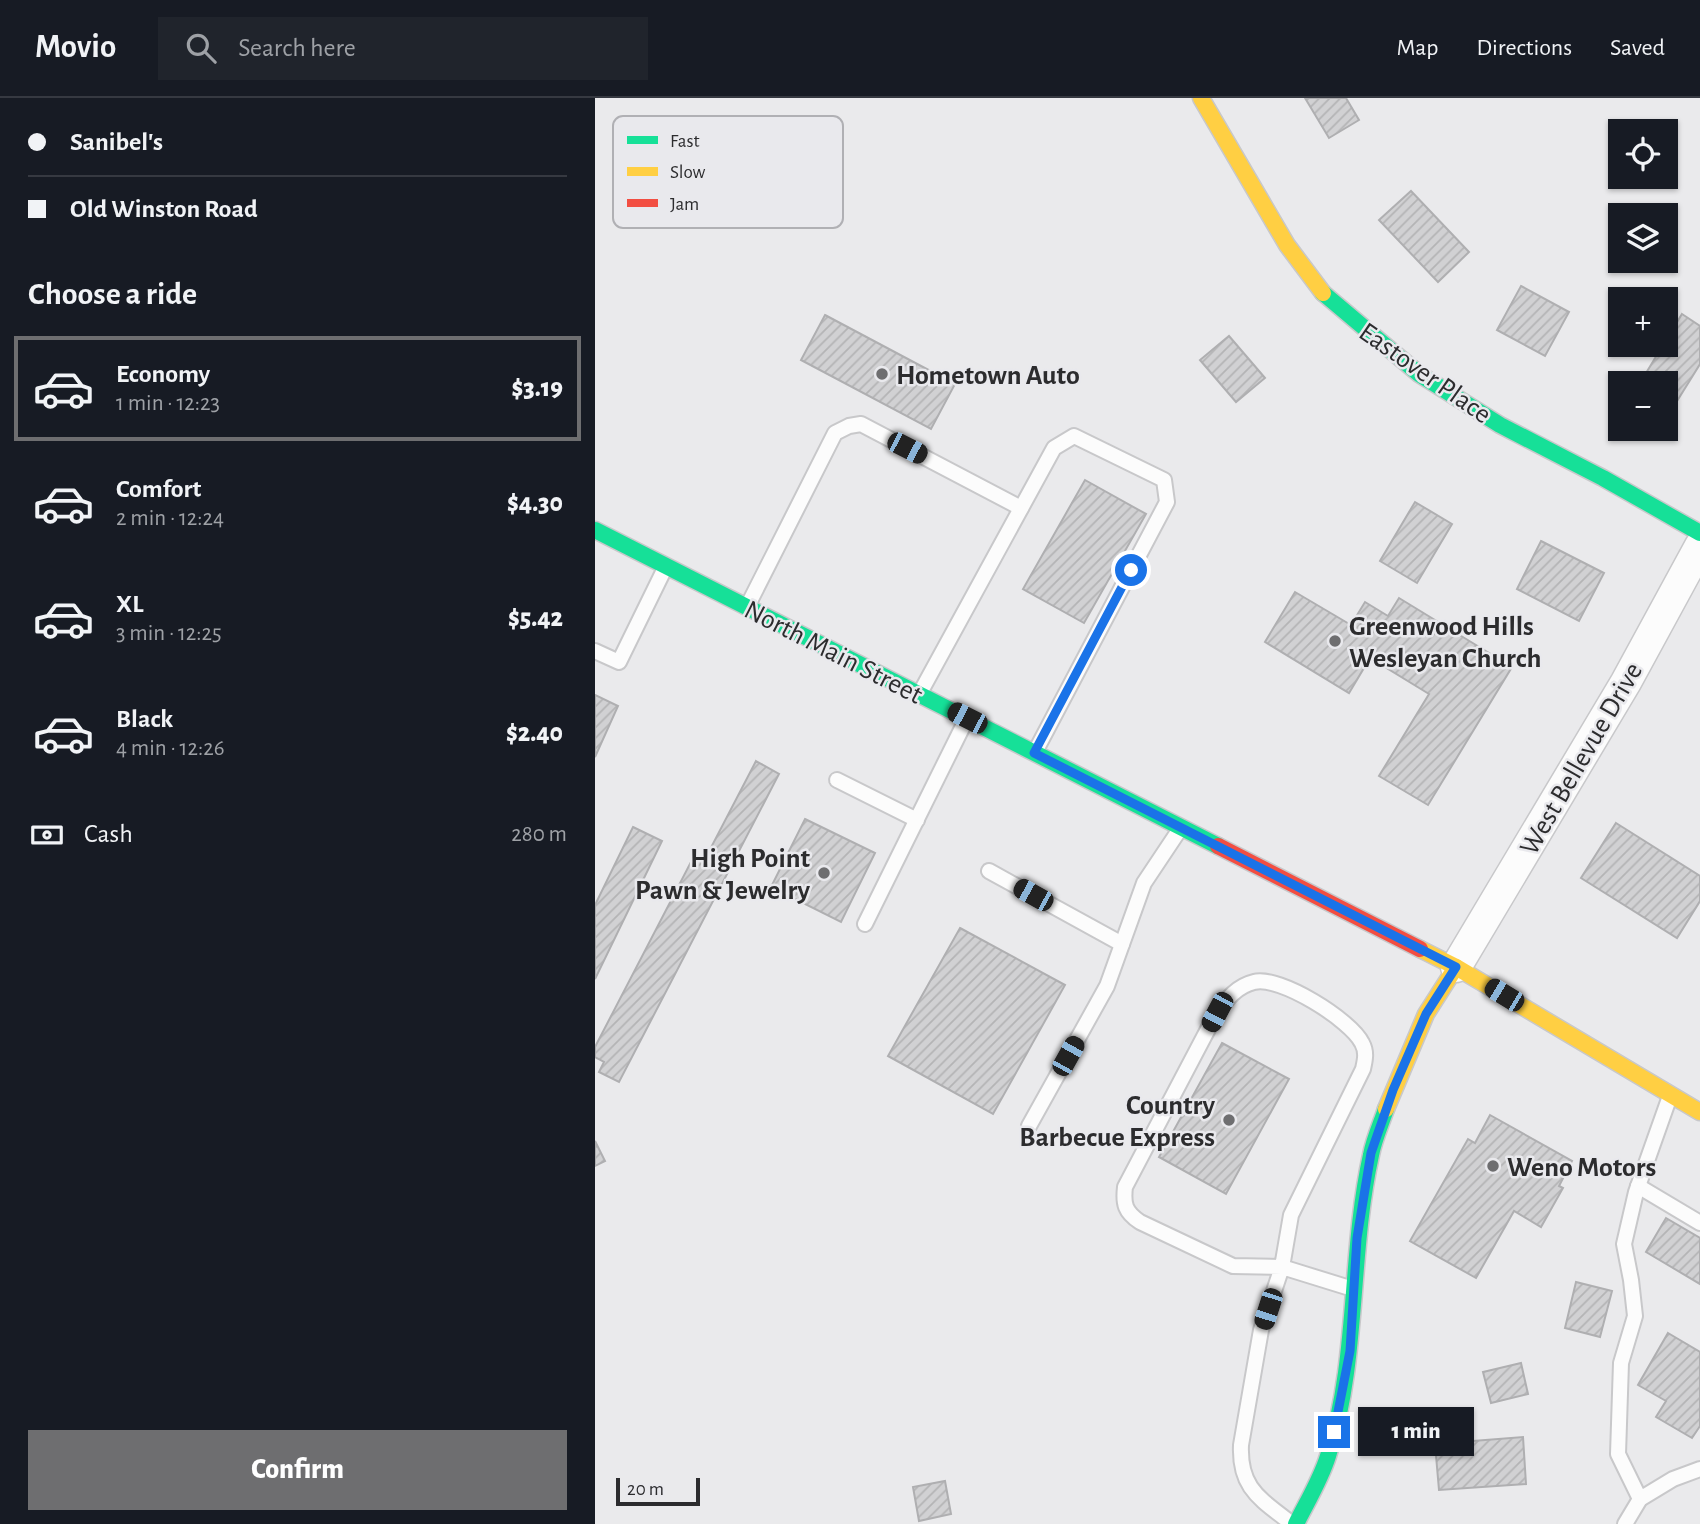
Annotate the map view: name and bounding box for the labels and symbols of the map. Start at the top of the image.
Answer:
legend [613,116,843,228]
text: Fast [670,132,700,151]
text: Slow [670,163,706,182]
text: Jam [670,195,699,214]
street label: Eastover Place [1354,318,1496,429]
place label: Hometown Auto [896,362,1080,390]
marker: Hometown Auto [874,366,890,382]
car [884,429,931,467]
route start [1115,554,1147,586]
street label: North Main Street [740,596,927,710]
place label: Greenwood Hills Wesleyan Church [1349,613,1541,673]
marker: Greenwood Hills Wesleyan Church [1327,633,1343,649]
street label: West Bellevue Drive [1515,658,1648,860]
car [944,699,991,737]
place label: High Point Pawn & Jewelry [635,845,811,905]
marker: High Point Pawn & Jewelry [816,865,832,881]
car [1010,876,1057,914]
car [1481,975,1528,1015]
car [1198,989,1237,1035]
car [1049,1033,1088,1079]
place label: Country Barbecue Express [1019,1092,1215,1152]
marker: Country Barbecue Express [1221,1112,1237,1128]
place label: Weno Motors [1507,1154,1656,1182]
marker: Weno Motors [1485,1158,1501,1174]
car [1252,1286,1285,1332]
callout: 1 min [1359,1408,1474,1456]
route end [1318,1416,1350,1448]
scale bar [616,1475,700,1507]

